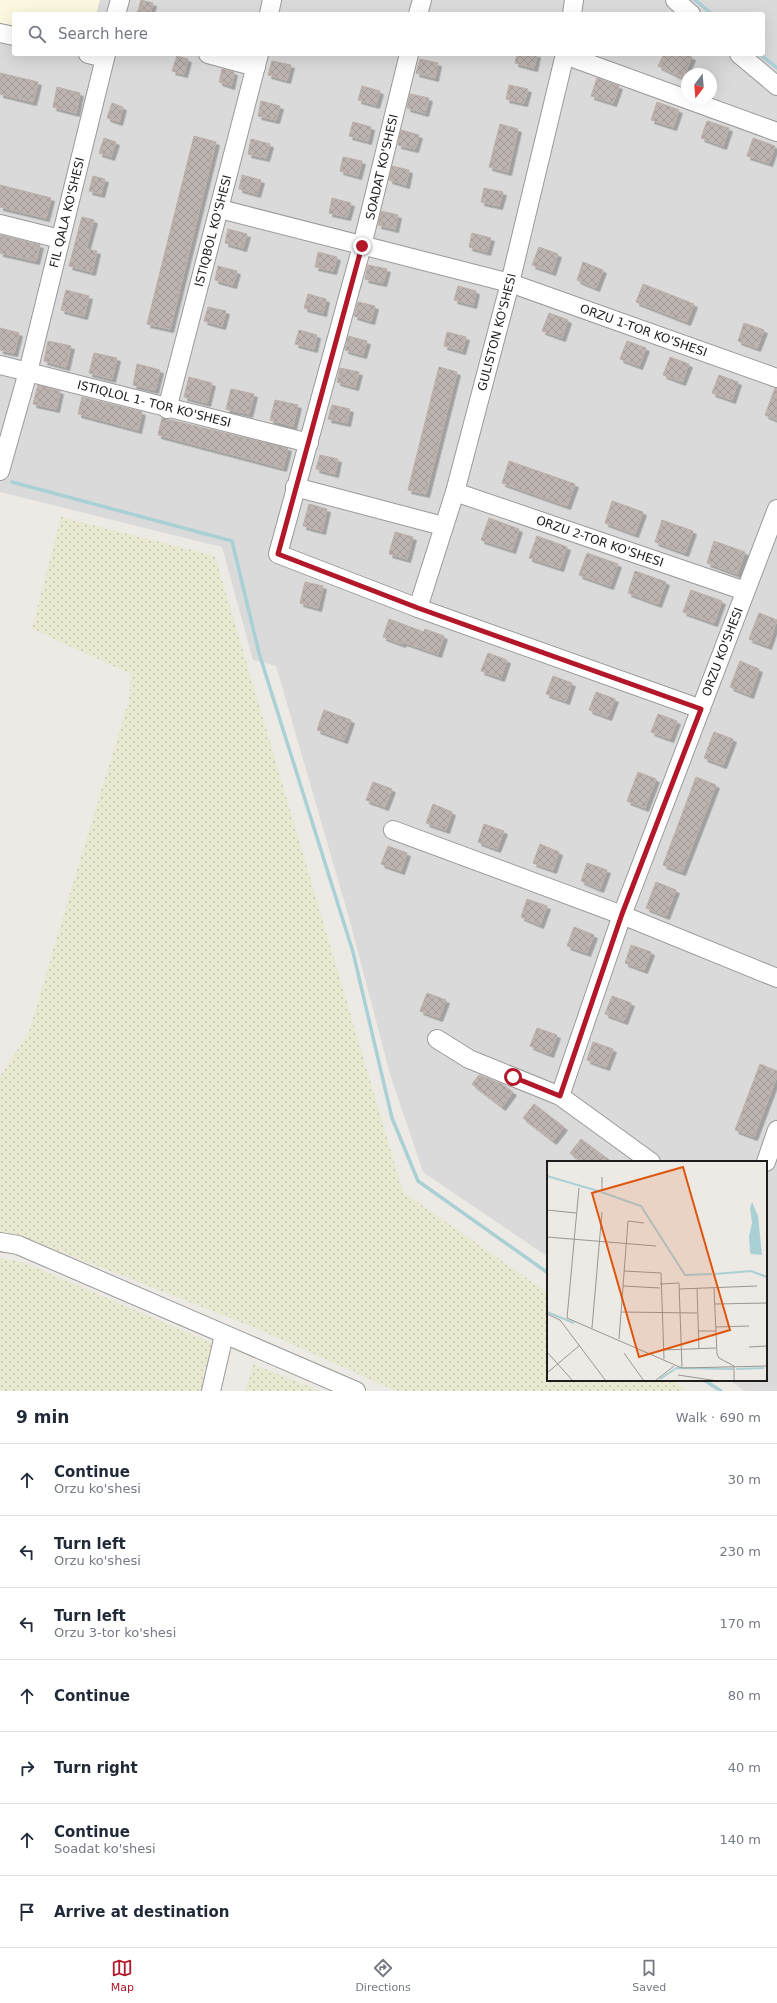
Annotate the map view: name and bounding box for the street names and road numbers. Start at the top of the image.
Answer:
street label: SOADAT KO'SHESI [363,113,401,221]
street label: FIL QALA KO'SHESI [47,156,87,269]
street label: ISTIQBOL KO'SHESI [192,174,234,288]
street label: GULISTON KO'SHESI [475,272,519,392]
street label: ORZU 1-TOR KO'SHESI [578,301,709,360]
street label: ISTIQLOL 1- TOR KO'SHESI [76,378,232,430]
street label: ORZU 2-TOR KO'SHESI [534,513,665,570]
street label: ORZU KO'SHESI [699,605,746,698]

